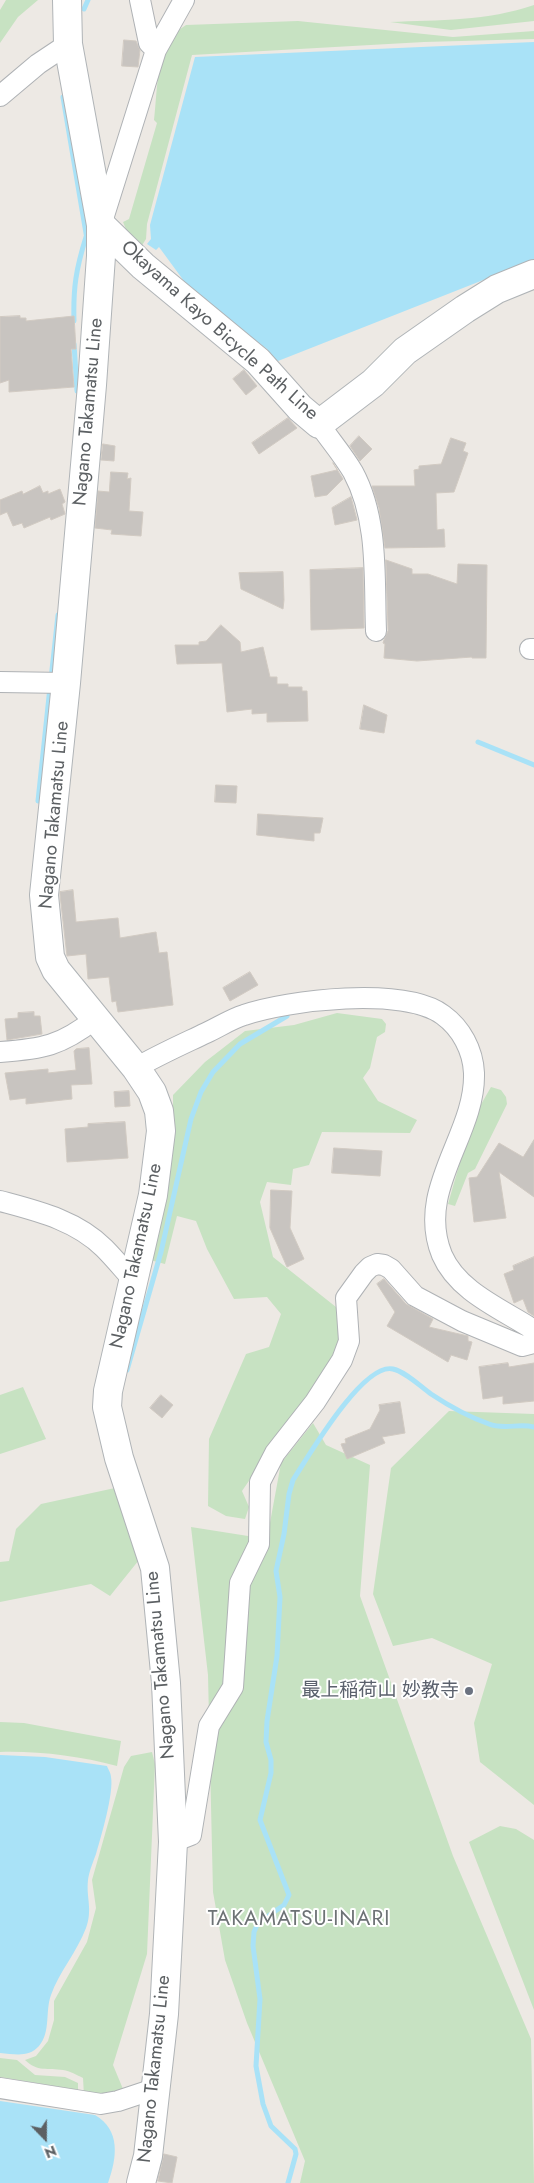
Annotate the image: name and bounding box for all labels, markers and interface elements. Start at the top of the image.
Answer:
street label: Okayama Kayo Bicycle Path Line [116,236,322,426]
street label: Nagano Takamatsu Line [69,317,109,507]
street label: Nagano Takamatsu Line [35,720,75,910]
street label: Nagano Takamatsu Line [106,1161,168,1351]
street label: Nagano Takamatsu Line [141,1570,181,1760]
place label: 最上稲荷山 妙教寺 [301,1680,459,1702]
marker: 最上稲荷山 妙教寺 [463,1685,475,1697]
district label: TAKAMATSU-INARI [206,1907,392,1933]
street label: Nagano Takamatsu Line [134,1974,176,2164]
north arrow [20,2113,70,2163]
text: N [42,2141,60,2163]

